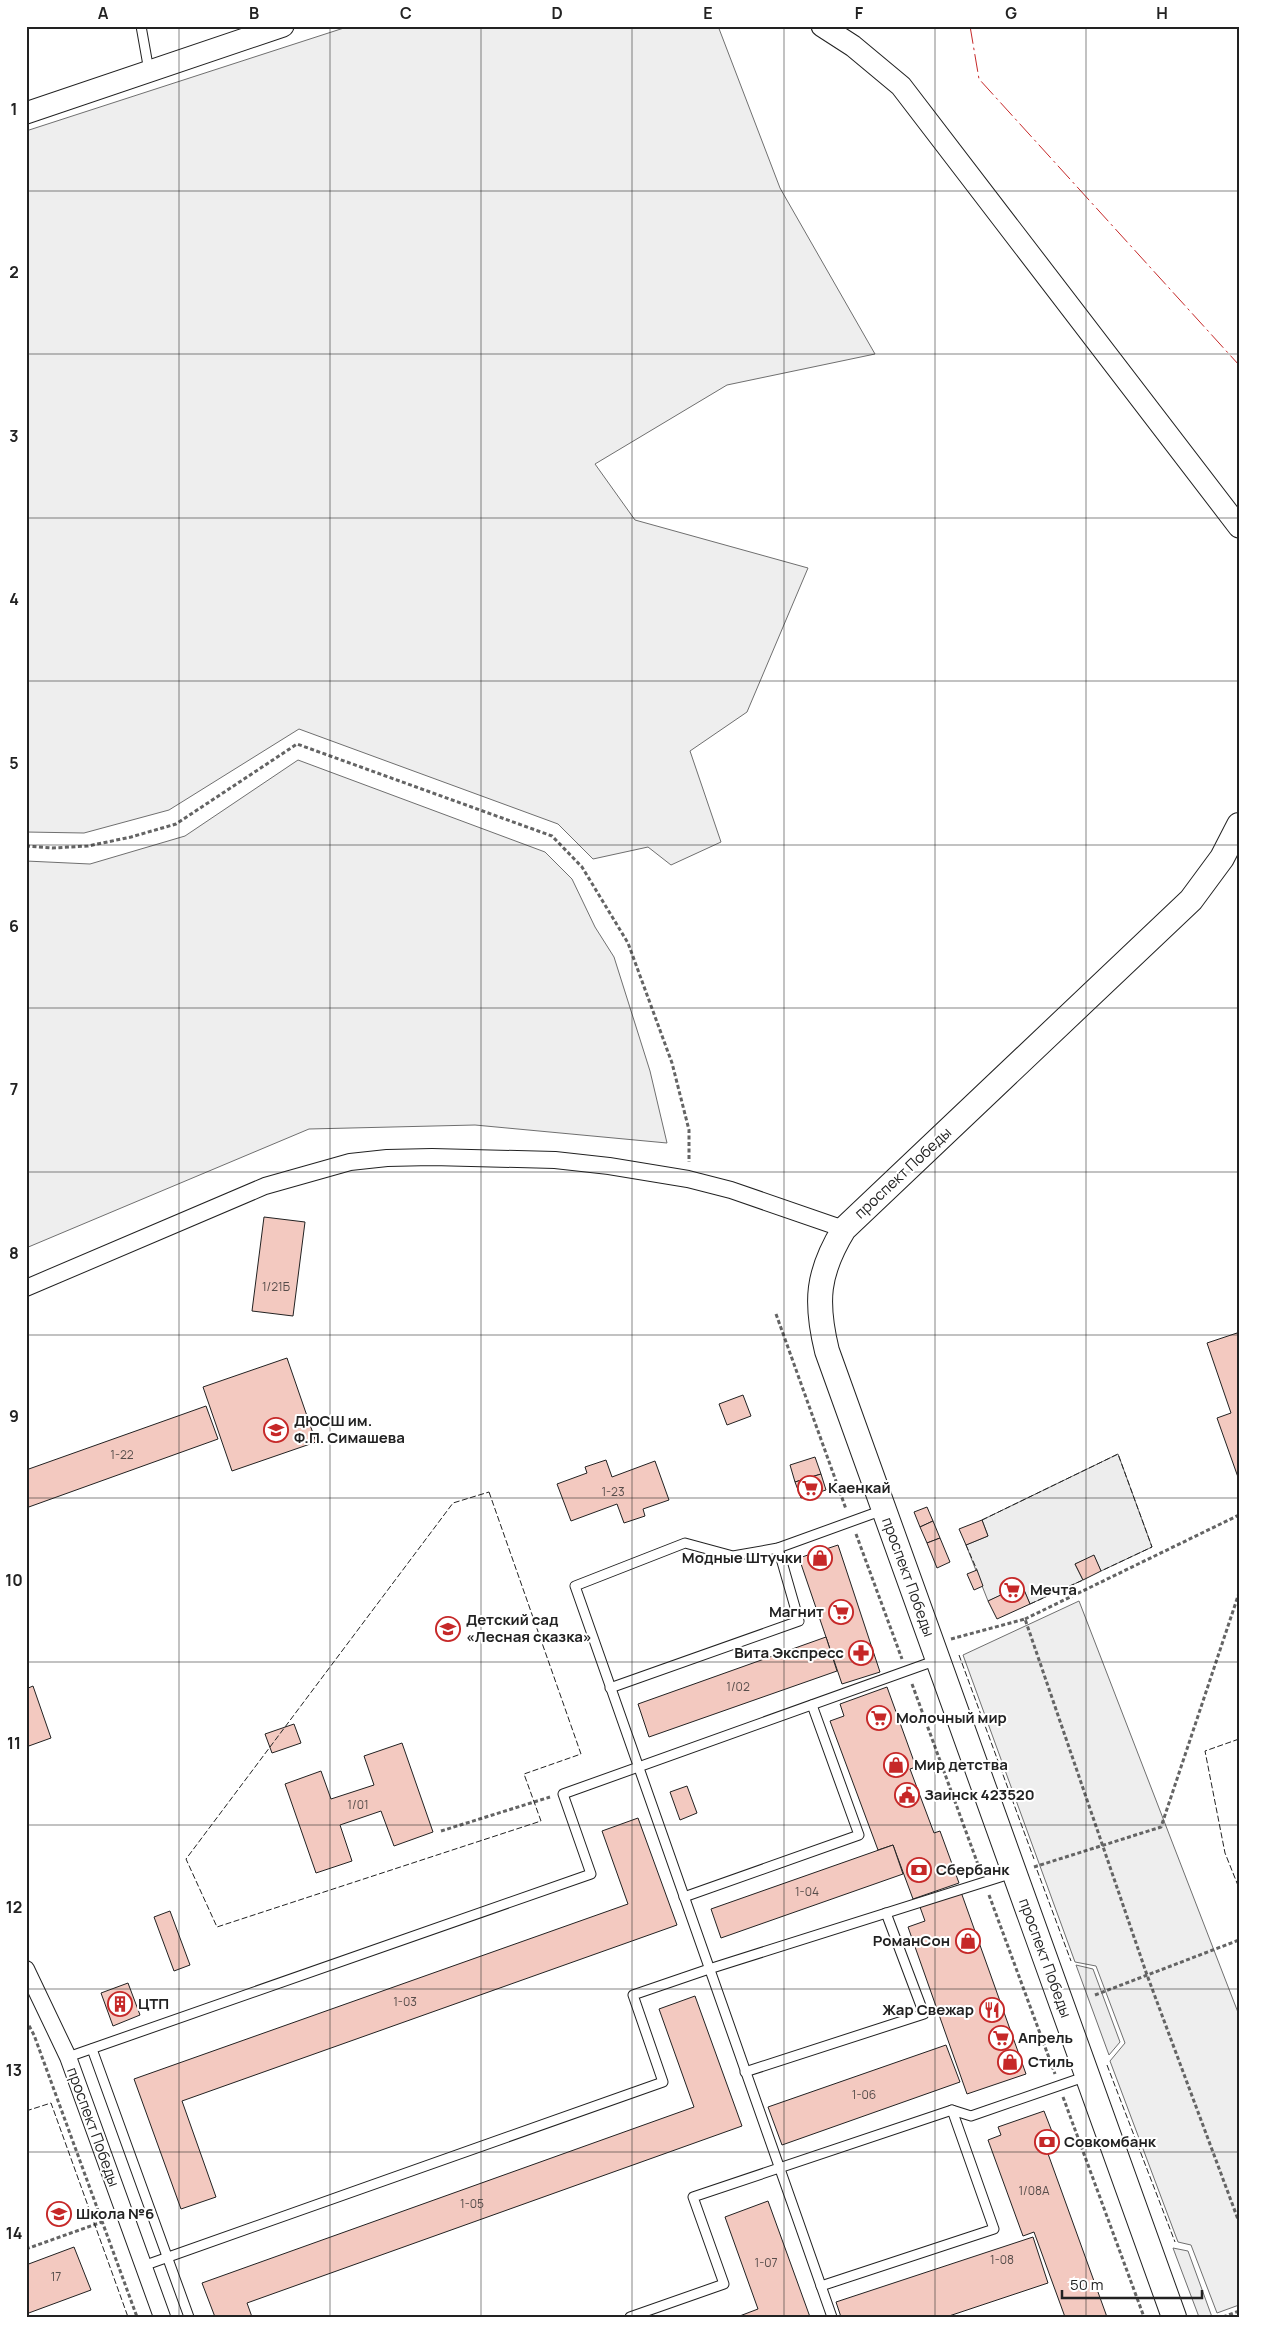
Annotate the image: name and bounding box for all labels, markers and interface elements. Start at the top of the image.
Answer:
text: A [98,2,109,24]
text: B [249,2,259,24]
text: C [400,2,412,24]
text: D [551,2,563,24]
text: E [703,2,713,24]
text: F [855,2,864,24]
text: G [1005,2,1017,24]
text: H [1156,2,1168,24]
text: 1 [10,98,18,120]
text: 2 [9,261,19,283]
text: 3 [9,425,19,447]
text: 4 [9,588,19,610]
text: 5 [9,752,19,774]
text: 6 [9,915,19,937]
text: 7 [10,1078,18,1100]
street label: проспект Победы [850,1122,956,1223]
text: 8 [9,1242,19,1264]
house number: 1/21Б [262,1278,290,1295]
text: 9 [9,1405,19,1427]
place label: ДЮСШ им. Ф.П. Симашева [294,1410,405,1448]
school or university icon: ДЮСШ им. Ф.П. Симашева [263,1417,289,1443]
house number: 1-22 [110,1446,134,1463]
supermarket icon: Каенкай [797,1475,823,1501]
place label: Каенкай [828,1477,891,1498]
house number: 1-23 [601,1483,625,1500]
street label: проспект Победы [877,1514,940,1639]
shop icon: Модные Штучки [807,1545,833,1571]
place label: Модные Штучки [682,1547,802,1568]
text: 10 [5,1569,23,1591]
supermarket icon: Мечта [999,1577,1025,1603]
place label: Мечта [1030,1579,1077,1600]
supermarket icon: Магнит [828,1599,854,1625]
place label: Магнит [769,1601,824,1622]
place label: Детский сад «Лесная сказка» [466,1609,592,1647]
school or university icon: Детский сад «Лесная сказка» [435,1616,461,1642]
pharmacy icon: Вита Экспресс [848,1640,874,1666]
place label: Вита Экспресс [734,1642,844,1663]
house number: 1/02 [726,1678,750,1695]
supermarket icon: Молочный мир [866,1705,892,1731]
place label: Молочный мир [896,1707,1007,1728]
text: 11 [7,1732,21,1754]
shop icon: Мир детства [883,1752,909,1778]
place label: Мир детства [914,1754,1008,1775]
public building icon: Заинск 423520 [894,1782,920,1808]
place label: Заинск 423520 [924,1784,1035,1805]
house number: 1/01 [347,1796,369,1813]
bank icon: Сбербанк [906,1857,932,1883]
place label: Сбербанк [936,1859,1010,1880]
house number: 1-04 [795,1883,819,1900]
street label: проспект Победы [1014,1895,1077,2020]
text: 12 [6,1896,22,1918]
shop icon: РоманСон [955,1928,981,1954]
place label: РоманСон [873,1930,950,1951]
building icon: ЦТП [107,1991,133,2017]
place label: ЦТП [138,1993,169,2014]
house number: 1-03 [393,1993,417,2010]
restaurant icon: Жар Свежар [979,1997,1005,2023]
place label: Жар Свежар [882,1999,974,2020]
supermarket icon: Апрель [988,2025,1014,2051]
place label: Апрель [1018,2027,1073,2048]
shop icon: Стиль [997,2049,1023,2075]
place label: Стиль [1028,2051,1074,2072]
text: 13 [6,2059,22,2081]
street label: проспект Победы [62,2064,125,2189]
house number: 1-06 [852,2086,876,2103]
bank icon: Совкомбанк [1034,2129,1060,2155]
place label: Совкомбанк [1064,2131,1157,2152]
house number: 1/08А [1018,2182,1050,2199]
house number: 1-05 [460,2195,484,2212]
school or university icon: Школа №6 [46,2201,72,2227]
place label: Школа №6 [76,2203,154,2224]
text: 14 [6,2222,22,2244]
house number: 1-08 [990,2251,1014,2268]
house number: 1-07 [754,2254,778,2271]
house number: 17 [51,2268,61,2285]
scale bar [1062,2268,1202,2300]
text: 50 m [1070,2274,1104,2295]

